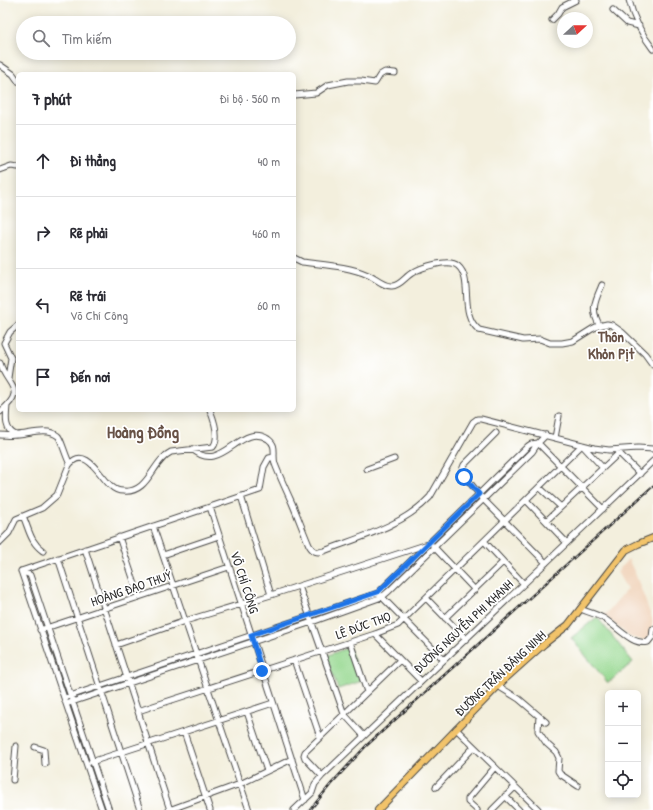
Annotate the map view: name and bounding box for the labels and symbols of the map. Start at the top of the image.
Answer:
north arrow [557,12,593,48]
district label: Thôn Khỏn Pịt [588,326,635,364]
district label: Hoàng Đồng [107,420,179,444]
route start [455,468,473,486]
street label: VÕ CHÍ CÔNG [227,549,264,616]
street label: HOÀNG ĐẠO THUÝ [88,566,174,610]
street label: ĐƯỜNG NGUYỄN PHI KHANH [409,575,517,677]
street label: LÊ ĐỨC THỌ [333,607,393,643]
street label: ĐƯỜNG TRẦN ĐĂNG NINH [451,626,549,720]
route end [253,662,271,680]

